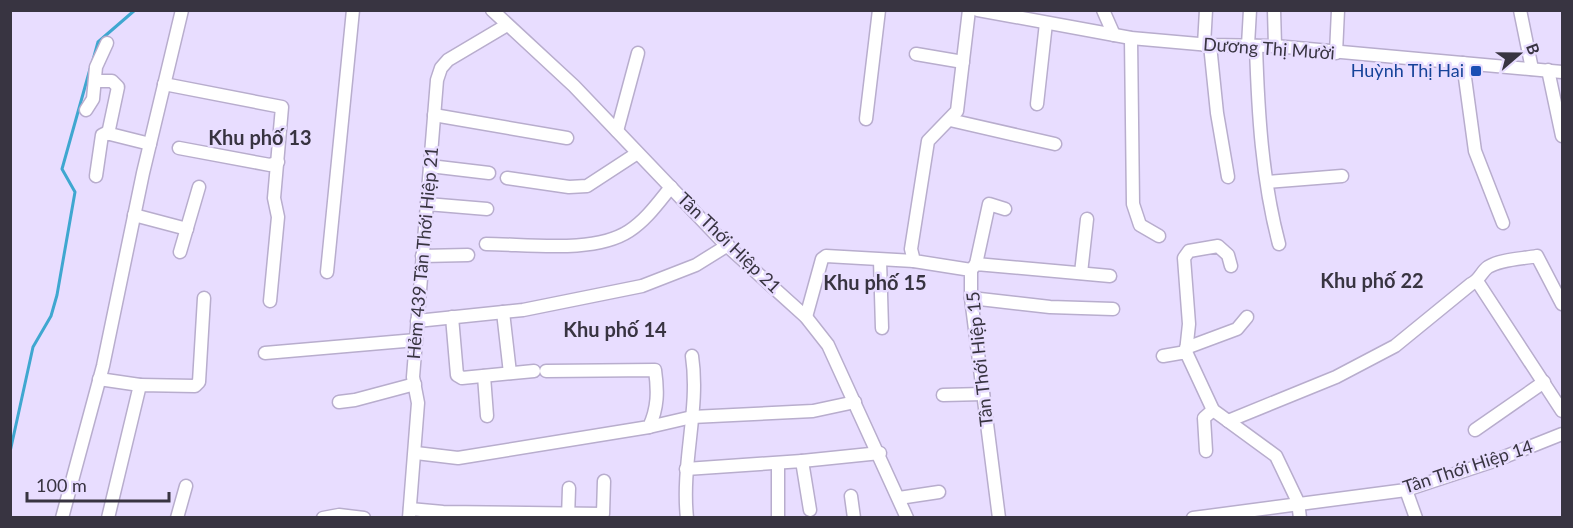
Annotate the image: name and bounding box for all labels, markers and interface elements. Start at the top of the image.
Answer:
north arrow [1489,24,1549,84]
street label: Dương Thị Mười [1202,32,1336,64]
text: B [1523,40,1544,57]
place label: Huỳnh Thị Hai [1351,59,1464,81]
marker: Huỳnh Thị Hai [1469,64,1483,78]
district label: Khu phố 13 [208,125,312,149]
street label: Hẻm 439 Tân Thới Hiệp 21 [402,146,442,360]
street label: Tân Thới Hiệp 21 [673,187,786,297]
district label: Khu phố 22 [1320,268,1424,292]
district label: Khu phố 15 [823,270,927,294]
street label: Tân Thới Hiệp 15 [961,291,997,428]
district label: Khu phố 14 [563,317,667,341]
street label: Tân Thới Hiệp 14 [1400,435,1536,497]
scale bar [27,465,170,503]
text: 100 m [36,474,87,496]

